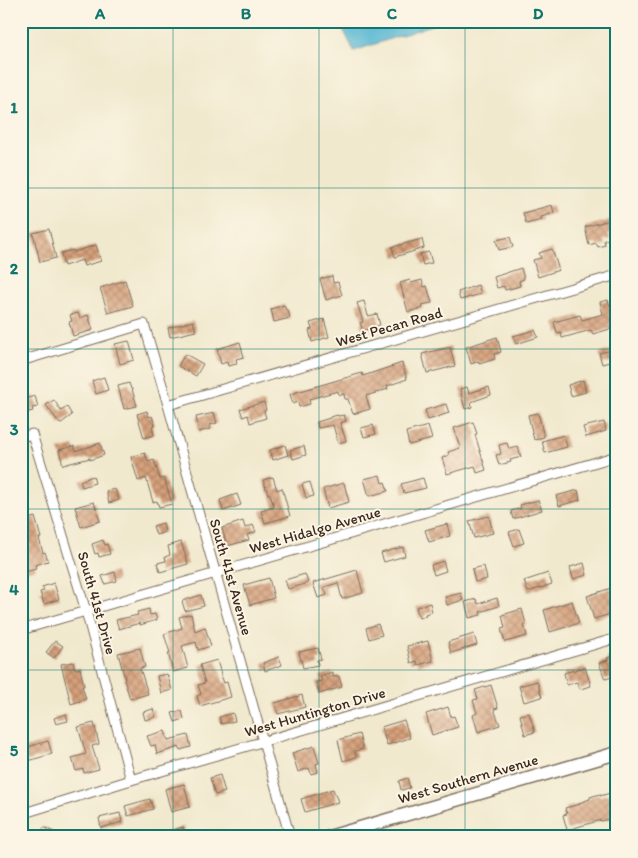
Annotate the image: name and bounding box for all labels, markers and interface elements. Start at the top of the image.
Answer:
text: A [94,4,106,23]
text: B [241,4,252,23]
text: C [387,4,398,23]
text: D [533,4,544,23]
text: 1 [10,98,18,117]
text: 2 [10,259,19,278]
street label: West Pecan Road [334,303,444,351]
text: 3 [10,420,19,439]
street label: West Hidalgo Avenue [247,503,383,557]
street label: South 41st Avenue [206,517,256,637]
street label: South 41st Drive [74,549,120,657]
text: 4 [9,580,19,599]
street label: West Huntington Drive [242,683,388,741]
text: 5 [10,741,19,760]
street label: West Southern Avenue [396,750,540,808]

